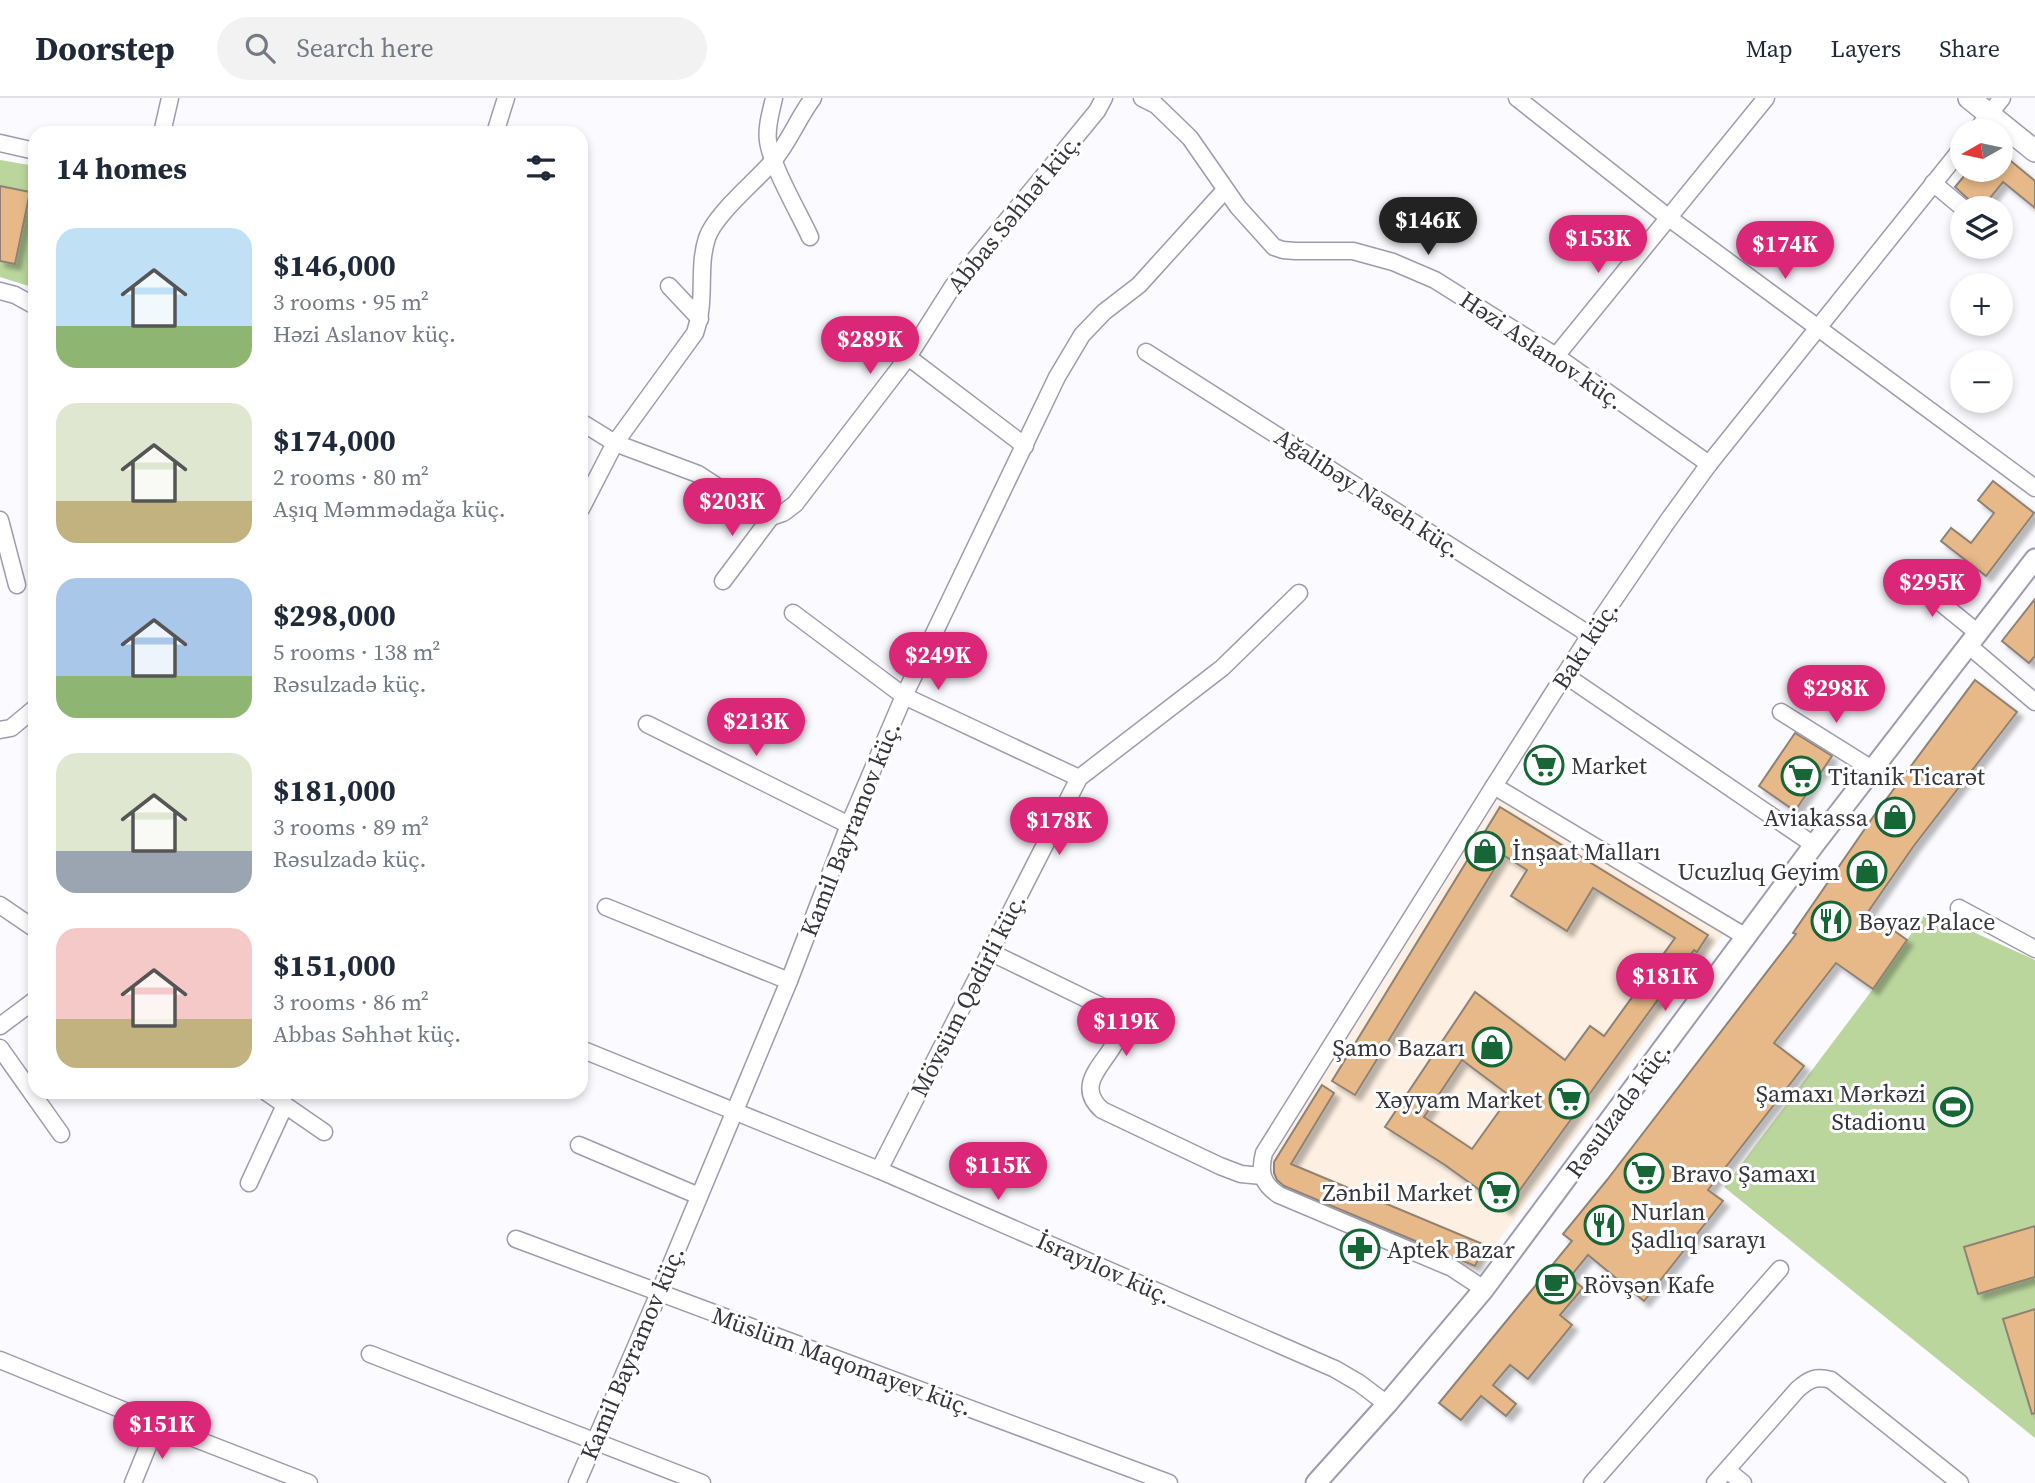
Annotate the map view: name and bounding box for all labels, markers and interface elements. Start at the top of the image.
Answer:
search box [217,17,707,80]
text: Doorstep [35,26,175,71]
icon: search [241,29,279,67]
text: Search here [297,30,434,66]
text: Map [1746,32,1793,65]
text: Layers [1831,32,1901,65]
text: Share [1939,32,2000,65]
north arrow [1950,119,2012,182]
map controls [1950,119,2013,413]
street label: Abbas Səhhət küç. [939,126,1089,300]
text: 14 homes [56,148,187,189]
icon: filters [522,149,560,187]
button: layers [1950,196,2013,259]
pin: $146K [1379,198,1477,257]
text: $146K [1395,204,1461,236]
pin: $153K [1549,216,1647,275]
text: $153K [1565,222,1631,254]
pin: $174K [1736,222,1834,281]
text: $174K [1752,228,1818,260]
text: $146,000 [273,245,396,286]
icon: home [112,256,196,340]
button: + [1950,273,2013,336]
street label: Həzi Aslanov küç. [1454,283,1630,417]
text: 3 rooms · 95 m² [273,286,429,318]
pin: $289K [821,316,919,376]
text: Həzi Aslanov küç. [273,318,456,350]
text: $289K [837,323,903,355]
button: − [1950,350,2013,413]
text: $174,000 [273,420,396,461]
street label: Ağalibəy Naseh küç. [1268,420,1468,566]
icon: home [112,431,196,515]
text: 2 rooms · 80 m² [273,461,429,493]
pin: $203K [683,478,781,538]
text: $203K [699,485,765,517]
text: Aşıq Məmmədağa küç. [273,493,506,525]
pin: $295K [1883,560,1981,619]
text: $295K [1899,566,1965,598]
text: $298,000 [273,595,396,636]
street label: Bakı küç. [1544,595,1626,695]
icon: home [112,606,196,690]
pin: $249K [889,632,987,692]
text: 5 rooms · 138 m² [273,636,440,668]
text: $249K [905,639,971,671]
pin: $298K [1787,666,1885,725]
text: Rəsulzadə küç. [273,668,426,700]
text: $298K [1803,672,1869,704]
pin: $213K [707,698,805,758]
text: $213K [723,705,789,737]
street label: Kamil Bayramov küç. [792,717,908,941]
supermarket icon: Market [1523,744,1565,786]
place label: Market [1571,749,1647,782]
supermarket icon: Titanik Ticarət [1780,755,1822,797]
place label: Titanik Ticarət [1828,760,1985,793]
text: $181,000 [273,770,396,811]
icon: home [112,781,196,865]
shop icon: Aviakassa [1874,796,1916,838]
pin: $178K [1010,798,1108,857]
place label: Aviakassa [1764,801,1869,834]
text: $178K [1026,804,1092,836]
text: 3 rooms · 89 m² [273,811,429,843]
shop icon: İnşaat Malları [1464,830,1506,872]
place label: İnşaat Malları [1512,835,1661,868]
text: Rəsulzadə küç. [273,843,426,875]
shop icon: Ucuzluq Geyim [1846,850,1888,892]
place label: Ucuzluq Geyim [1678,855,1840,888]
street label: Mövsüm Qədirli küç. [903,888,1033,1102]
restaurant icon: Bəyaz Palace [1810,900,1852,942]
place label: Bəyaz Palace [1858,905,1995,938]
text: $151,000 [273,945,396,986]
pin: $181K [1616,954,1714,1013]
icon: home [112,956,196,1040]
text: $181K [1632,960,1698,992]
text: 3 rooms · 86 m² [273,986,429,1018]
pin: $119K [1077,998,1175,1058]
text: $119K [1093,1005,1159,1037]
text: Abbas Səhhət küç. [273,1018,461,1050]
shop icon: Şamo Bazarı [1471,1026,1513,1068]
place label: Şamo Bazarı [1333,1031,1465,1064]
street label: Rəsulzadə küç. [1558,1036,1678,1184]
place label: Şamaxı Mərkəzi Stadionu [1756,1077,1926,1138]
supermarket icon: Xəyyam Market [1548,1078,1590,1120]
place label: Xəyyam Market [1375,1083,1542,1116]
sports icon: Şamaxı Mərkəzi Stadionu [1932,1086,1974,1128]
pin: $115K [949,1142,1047,1202]
text: $115K [965,1149,1031,1181]
supermarket icon: Bravo Şamaxı [1623,1152,1665,1194]
place label: Bravo Şamaxı [1671,1157,1816,1190]
supermarket icon: Zənbil Market [1478,1171,1520,1213]
place label: Zənbil Market [1322,1176,1472,1209]
place label: Nurlan Şadlıq sarayı [1631,1195,1766,1256]
restaurant icon: Nurlan Şadlıq sarayı [1583,1204,1625,1246]
street label: İsrayılov küç. [1032,1224,1176,1312]
pharmacy icon: Aptek Bazar [1339,1228,1381,1270]
place label: Aptek Bazar [1387,1233,1515,1266]
street label: Kamil Bayramov küç. [572,1241,692,1465]
cafe icon: Rövşən Kafe [1535,1263,1577,1305]
place label: Rövşən Kafe [1583,1268,1715,1301]
street label: Müslüm Maqomayev küç. [707,1299,977,1423]
pin: $151K [113,1402,211,1461]
text: $151K [129,1408,195,1440]

